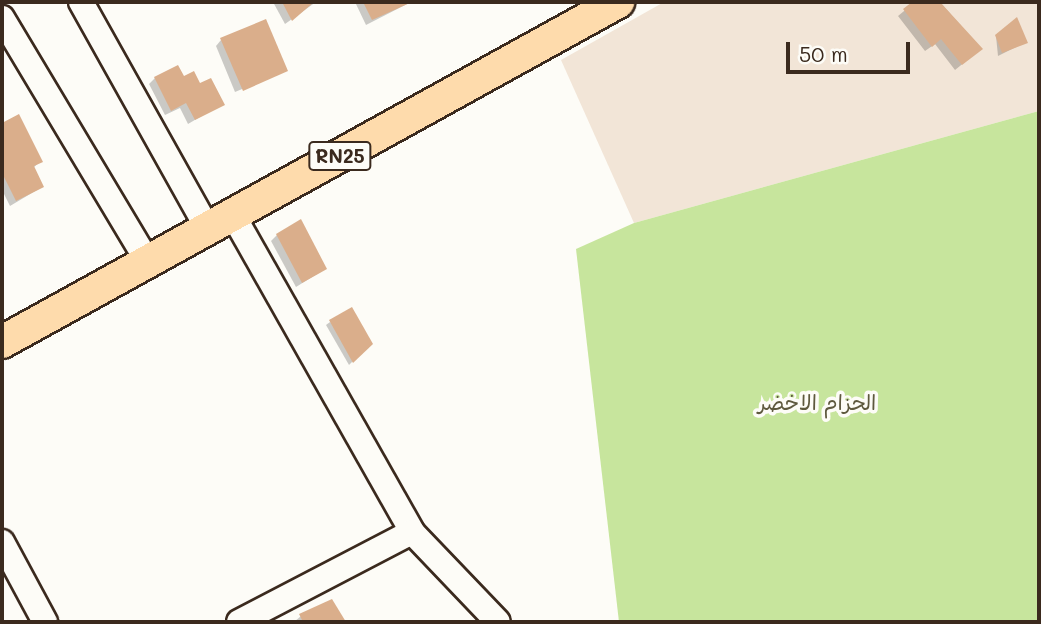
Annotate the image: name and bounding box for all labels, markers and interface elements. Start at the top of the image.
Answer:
scale bar [789,28,913,72]
text: 50 m [799,40,848,67]
road number: RN25 [307,140,373,172]
park label: الحزام الاخضر [758,389,876,415]

